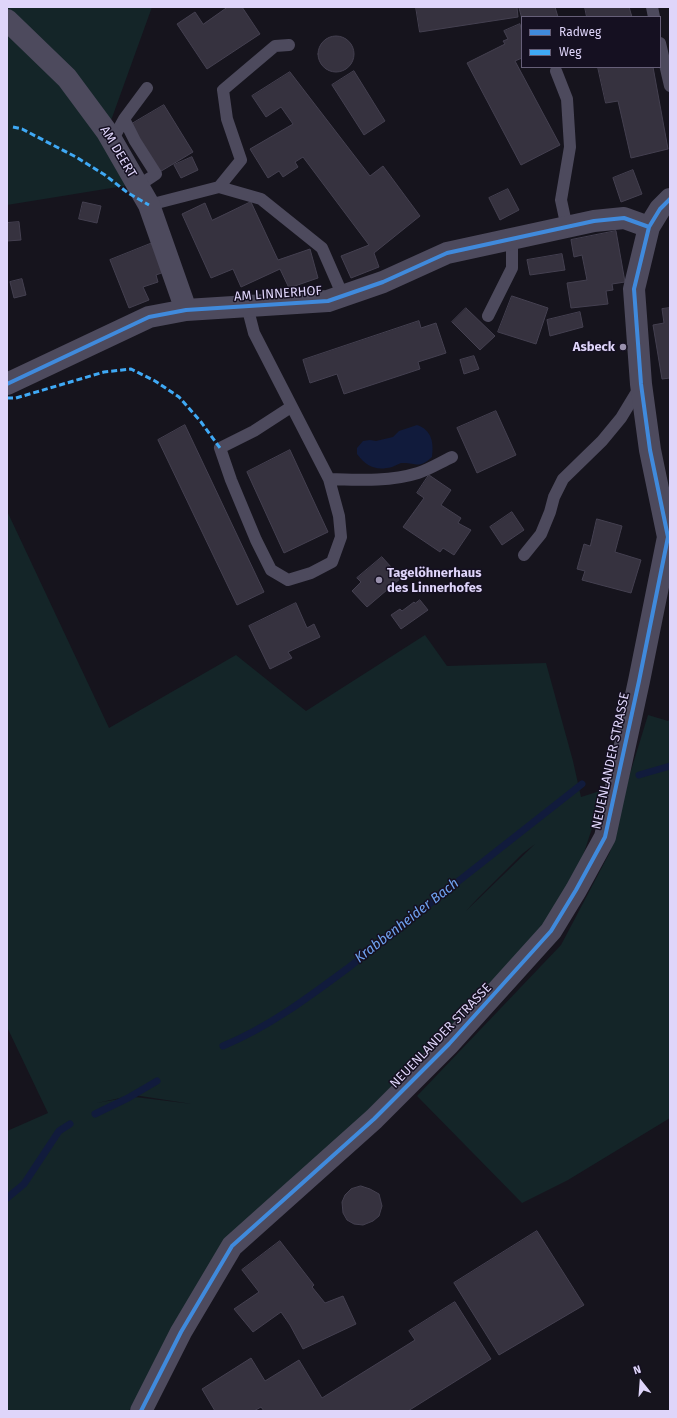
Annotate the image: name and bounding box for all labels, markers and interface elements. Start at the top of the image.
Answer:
legend [521,16,661,68]
text: Radweg [559,25,601,39]
text: Weg [559,45,582,59]
street label: AM DEERT [96,123,140,181]
street label: AM LINNERHOF [234,283,322,305]
place label: Asbeck [573,339,615,355]
marker: Asbeck [618,342,628,352]
place label: Tagelöhnerhaus des Linnerhofes [387,565,482,596]
marker: Tagelöhnerhaus des Linnerhofes [374,575,384,585]
street label: NEUENLANDER STRASSE [589,691,633,831]
water label: Krabbenheider Bach [352,875,462,967]
street label: NEUENLANDER STRASSE [387,980,495,1092]
north arrow [621,1362,661,1402]
text: N [632,1363,643,1377]

